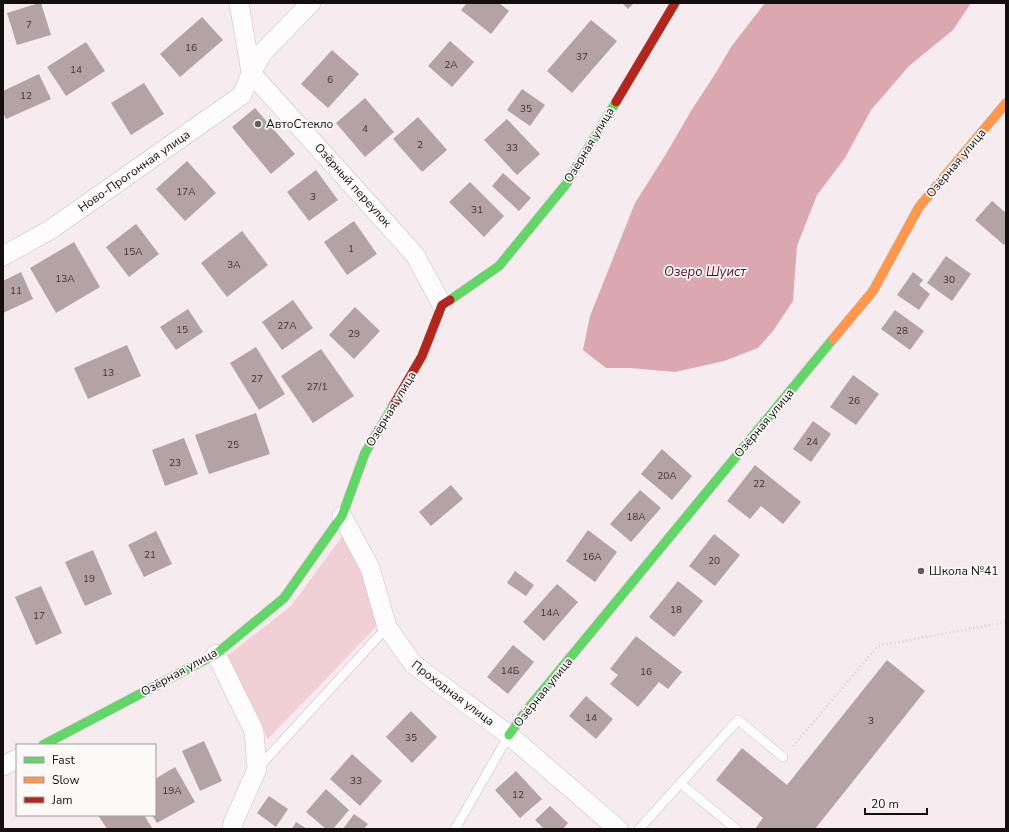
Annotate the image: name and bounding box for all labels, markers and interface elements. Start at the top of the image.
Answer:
house number: 7 [26,18,32,32]
house number: 16 [185,41,197,55]
house number: 37 [576,50,588,64]
house number: 2А [444,58,458,72]
house number: 14 [70,63,82,77]
house number: 6 [327,73,333,87]
house number: 12 [20,89,32,103]
house number: 35 [520,102,532,116]
street label: Озёрная улица [560,104,618,186]
place label: АвтоСтекло [266,116,334,132]
marker: АвтоСтекло [253,119,263,129]
house number: 4 [362,122,368,136]
street label: Озёрная улица [922,125,990,201]
street label: Ново-Прогонная улица [75,126,193,216]
house number: 2 [417,138,423,152]
street label: Озёрный переулок [311,140,395,231]
house number: 33 [506,141,518,155]
house number: 17А [176,185,196,199]
house number: 3 [310,190,316,204]
house number: 31 [471,203,483,217]
house number: 1 [348,242,354,256]
house number: 15А [123,245,143,259]
house number: 3А [227,258,241,272]
water label: Озеро Шуист [664,263,747,281]
house number: 13А [55,272,75,286]
house number: 30 [943,273,955,287]
house number: 11 [10,284,22,298]
house number: 27А [277,319,297,333]
house number: 15 [176,323,188,337]
house number: 28 [896,324,908,338]
house number: 29 [348,327,360,341]
house number: 13 [102,366,114,380]
street label: Озёрная улица [362,368,420,450]
house number: 27 [251,372,263,386]
house number: 27/1 [307,380,327,394]
street label: Озёрная улица [730,385,798,461]
house number: 26 [848,394,860,408]
house number: 24 [806,435,818,449]
house number: 25 [227,438,239,452]
house number: 23 [169,456,181,470]
house number: 20А [657,469,677,483]
house number: 22 [753,477,765,491]
house number: 18А [626,510,646,524]
house number: 21 [144,548,156,562]
house number: 16А [582,550,602,564]
house number: 20 [708,554,720,568]
place label: Школа №41 [929,563,998,579]
marker: Школа №41 [916,566,926,576]
house number: 19 [83,572,95,586]
house number: 18 [670,603,682,617]
house number: 14А [540,606,560,620]
house number: 17 [33,609,45,623]
street label: Озёрная улица [138,644,220,700]
street label: Озёрная улица [510,654,576,730]
street label: Проходная улица [408,657,498,729]
house number: 14Б [501,664,520,678]
house number: 16 [640,665,652,679]
house number: 14 [585,711,597,725]
house number: 3 [868,714,874,728]
house number: 35 [405,731,417,745]
legend [16,744,156,816]
text: Fast [52,752,75,768]
text: Slow [52,772,80,788]
house number: 33 [350,774,362,788]
house number: 19А [162,784,182,798]
house number: 12 [512,788,524,802]
scale bar [865,790,927,816]
text: Jam [51,792,73,808]
text: 20 m [871,796,899,812]

